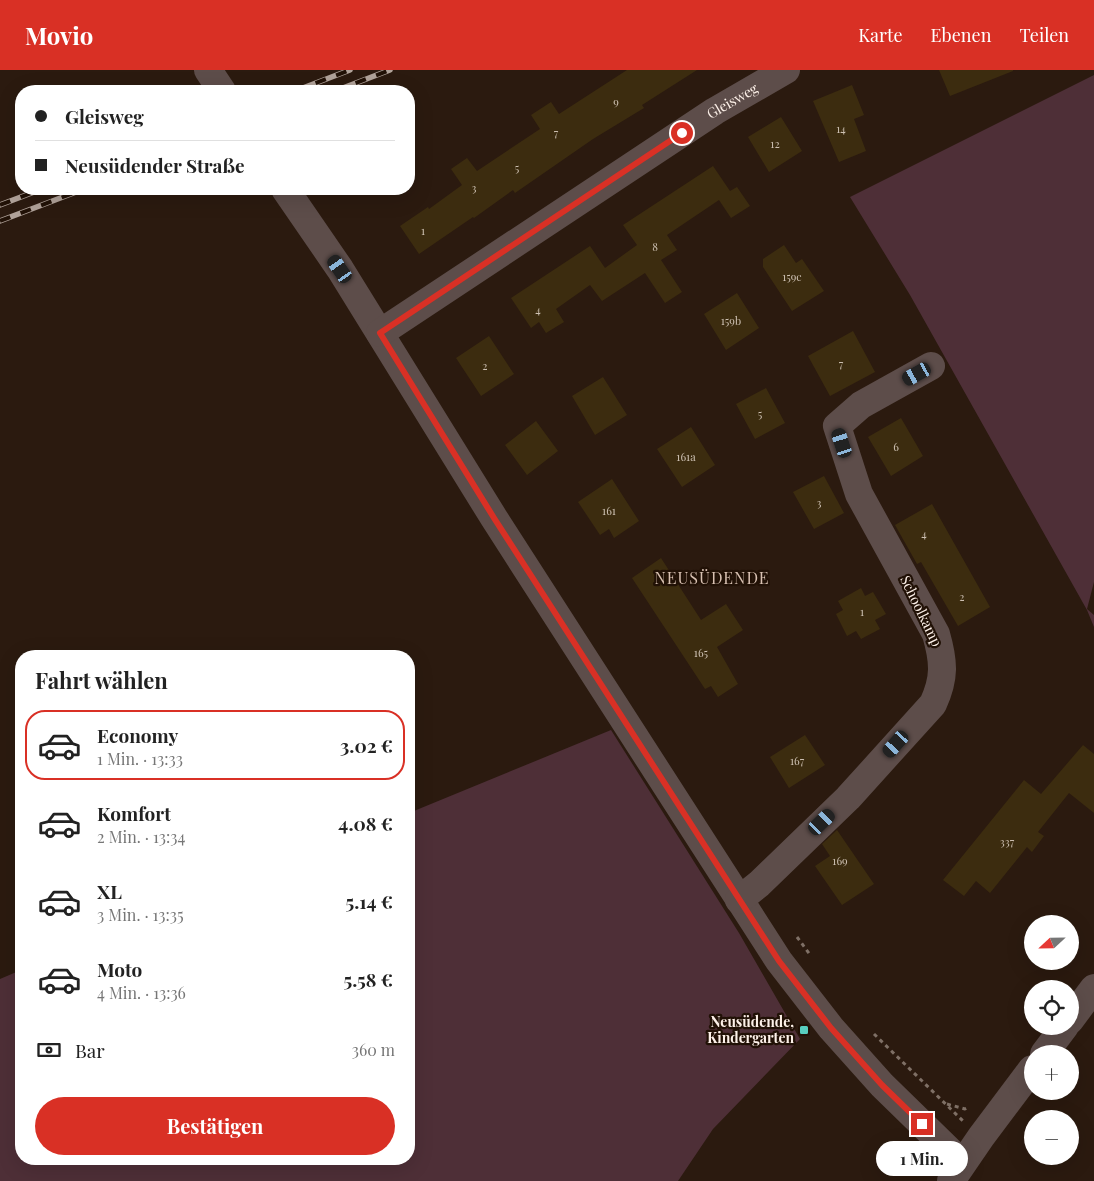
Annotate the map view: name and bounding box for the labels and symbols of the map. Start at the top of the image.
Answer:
street label: Gleisweg [703,78,762,123]
house number: 9 [613,94,619,109]
house number: 14 [836,121,846,136]
route start [671,122,693,144]
house number: 7 [554,125,559,140]
house number: 12 [770,136,780,151]
house number: 5 [515,160,520,175]
house number: 3 [472,180,477,195]
house number: 1 [421,223,425,238]
house number: 8 [652,239,658,254]
car [325,252,354,286]
house number: 159c [782,269,802,284]
house number: 4 [535,302,541,317]
house number: 159b [721,313,741,328]
house number: 7 [839,356,844,371]
house number: 2 [482,358,488,373]
car [900,360,933,388]
house number: 5 [758,406,763,421]
car [830,426,853,460]
house number: 6 [893,439,899,454]
house number: 161a [676,449,696,464]
house number: 3 [817,495,822,510]
house number: 161 [602,503,616,518]
house number: 4 [921,526,927,541]
district label: NEUSÜDENDE [654,567,770,588]
street label: Schoolkamp [896,572,947,650]
house number: 2 [959,589,965,604]
house number: 1 [860,604,864,619]
house number: 165 [694,645,709,660]
car [880,728,911,760]
house number: 167 [790,753,805,768]
car [805,806,838,838]
house number: 337 [1000,834,1015,849]
house number: 169 [832,853,848,868]
north arrow [1024,915,1079,970]
place label: Neusüdende, Kindergarten [707,1012,794,1047]
marker: Neusüdende, Kindergarten [798,1024,810,1036]
route end [911,1113,933,1135]
callout: 1 Min. [876,1142,968,1176]

